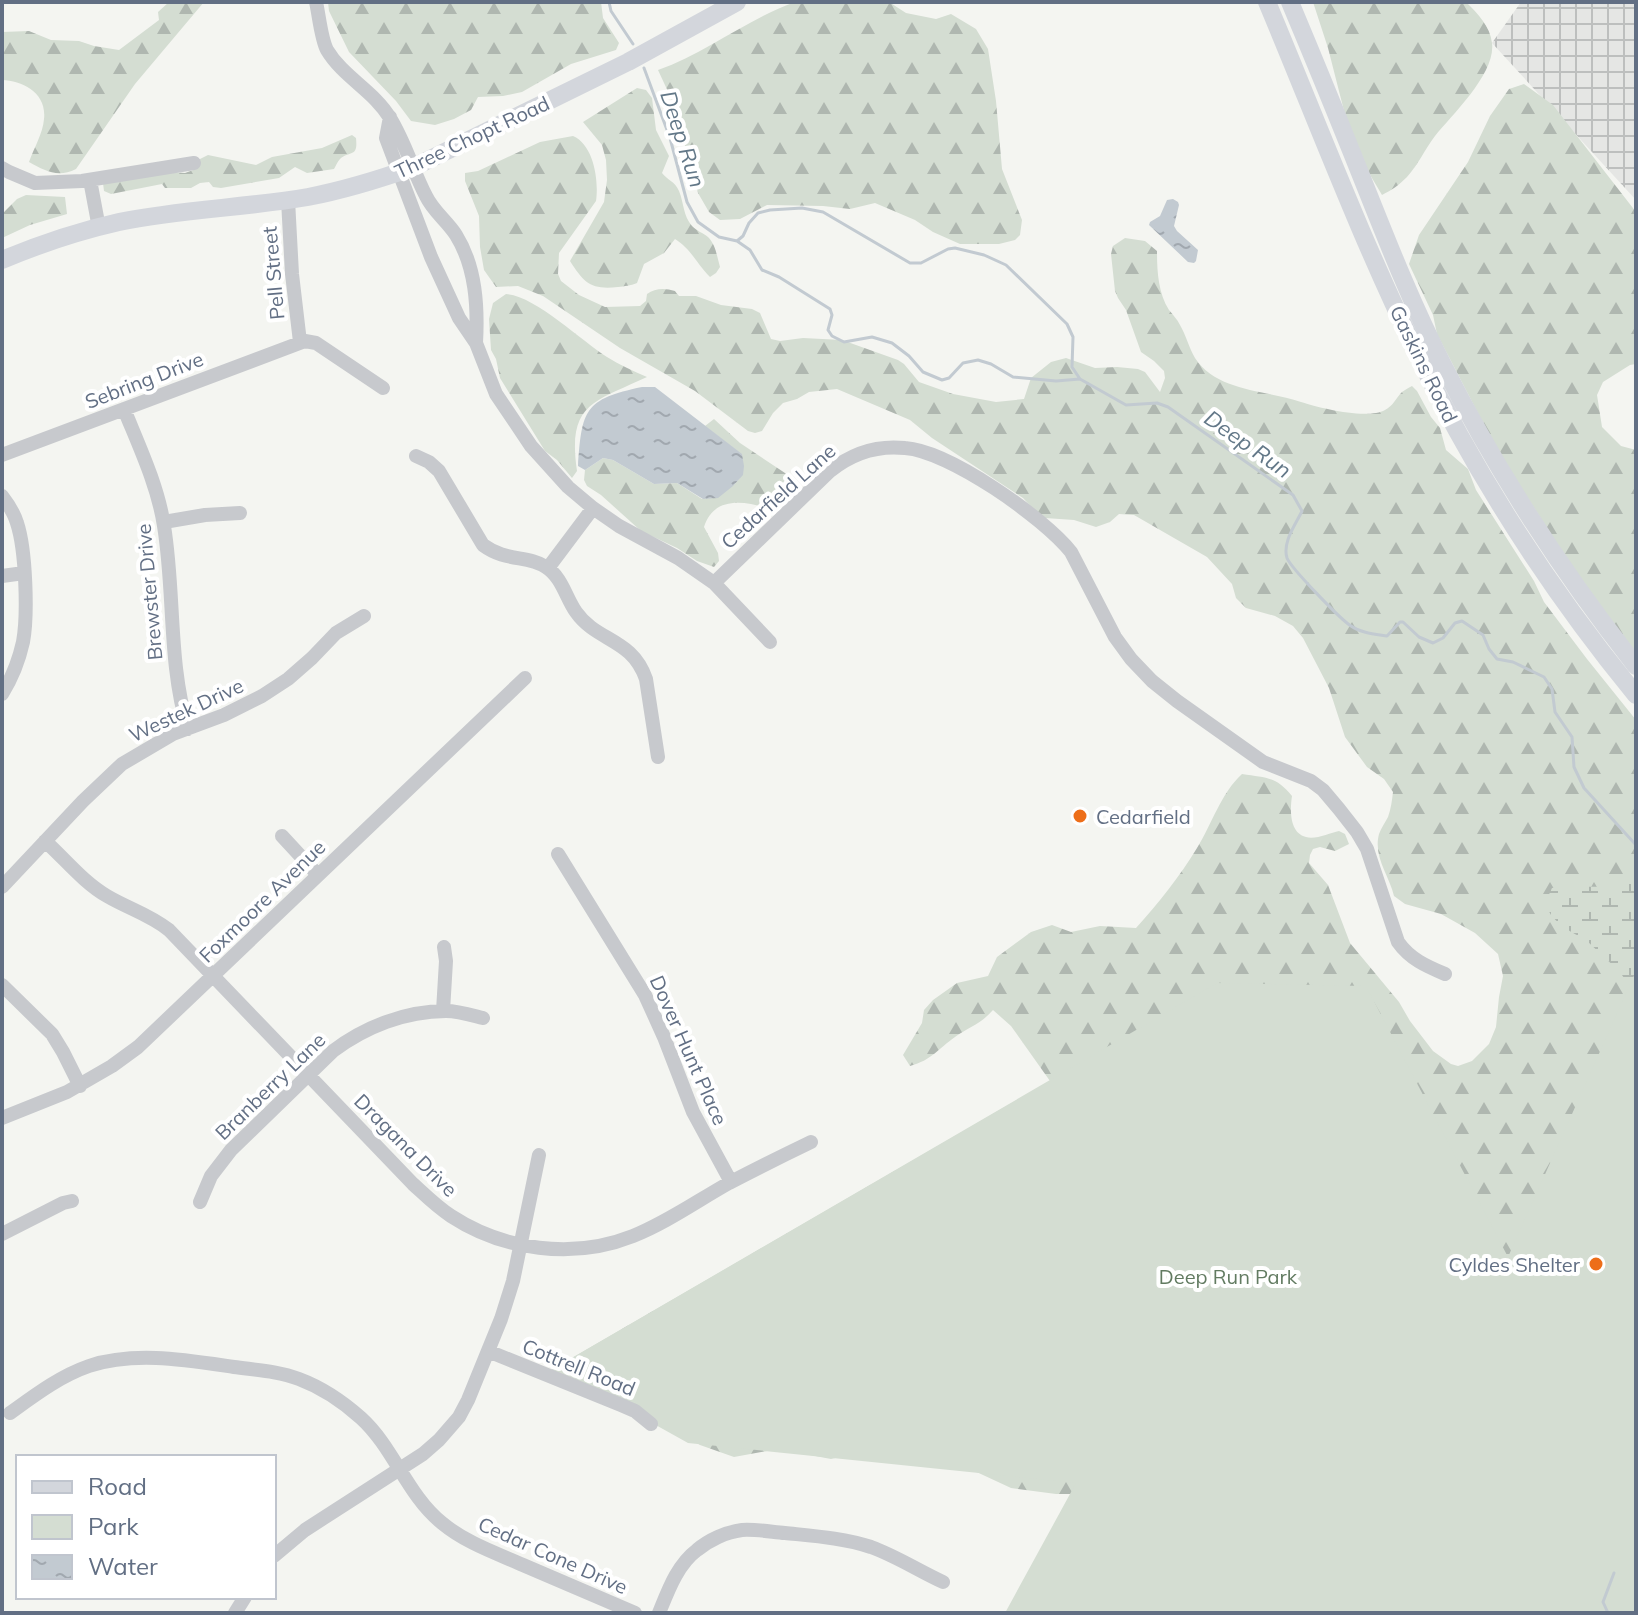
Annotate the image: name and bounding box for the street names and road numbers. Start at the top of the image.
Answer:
street label: Three Chopt Road [391,90,553,184]
street label: Pell Street [256,225,290,321]
street label: Gaskins Road [1385,301,1463,427]
street label: Sebring Drive [81,346,207,414]
street label: Cedarfield Lane [716,438,840,554]
street label: Brewster Drive [131,523,167,661]
street label: Westek Drive [125,673,247,747]
street label: Foxmoore Avenue [194,834,330,968]
street label: Dover Hunt Place [645,971,733,1129]
street label: Branberry Lane [210,1027,330,1145]
street label: Dragana Drive [349,1088,463,1202]
street label: Cottrell Road [519,1333,639,1401]
street label: Cedar Cone Drive [474,1511,632,1599]

